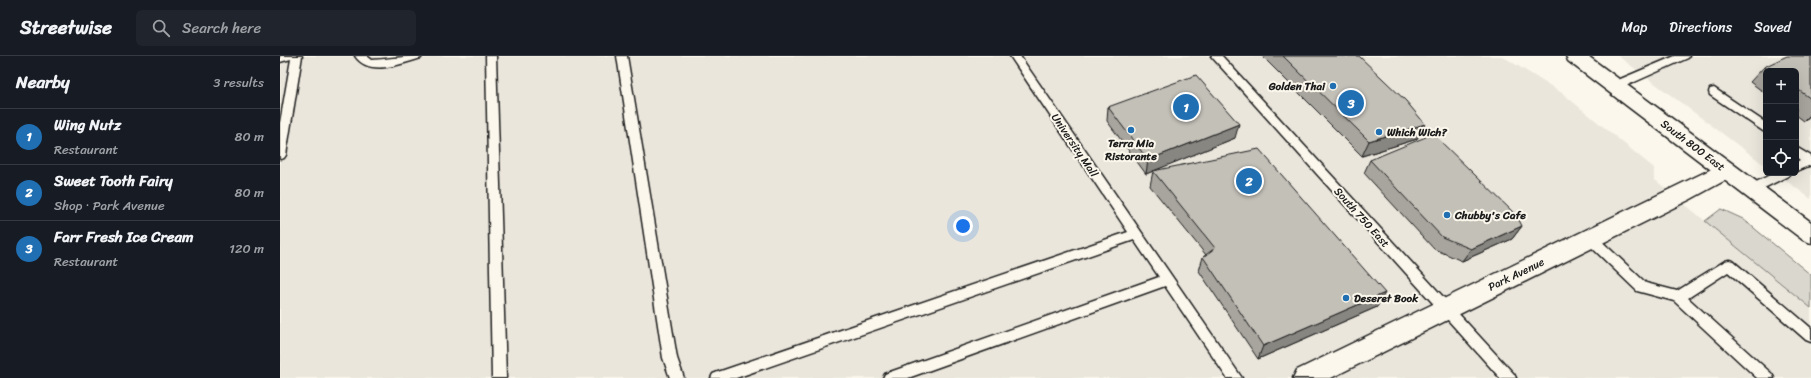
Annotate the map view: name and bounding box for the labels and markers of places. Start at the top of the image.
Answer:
place label: Golden Thai [1268,77,1326,96]
marker: Golden Thai [1328,81,1338,91]
pin: 3 [1338,88,1364,118]
pin: 1 [1173,92,1199,122]
place label: Which Wich? [1387,123,1448,142]
marker: Terra Mia Ristorante [1126,125,1136,135]
marker: Which Wich? [1374,127,1384,137]
place label: Terra Mia Ristorante [1104,134,1157,166]
pin: 2 [1236,166,1262,196]
place label: Chubby's Cafe [1454,206,1526,225]
marker: Chubby's Cafe [1442,210,1452,220]
place label: Deseret Book [1354,289,1419,308]
marker: Deseret Book [1341,293,1351,303]

